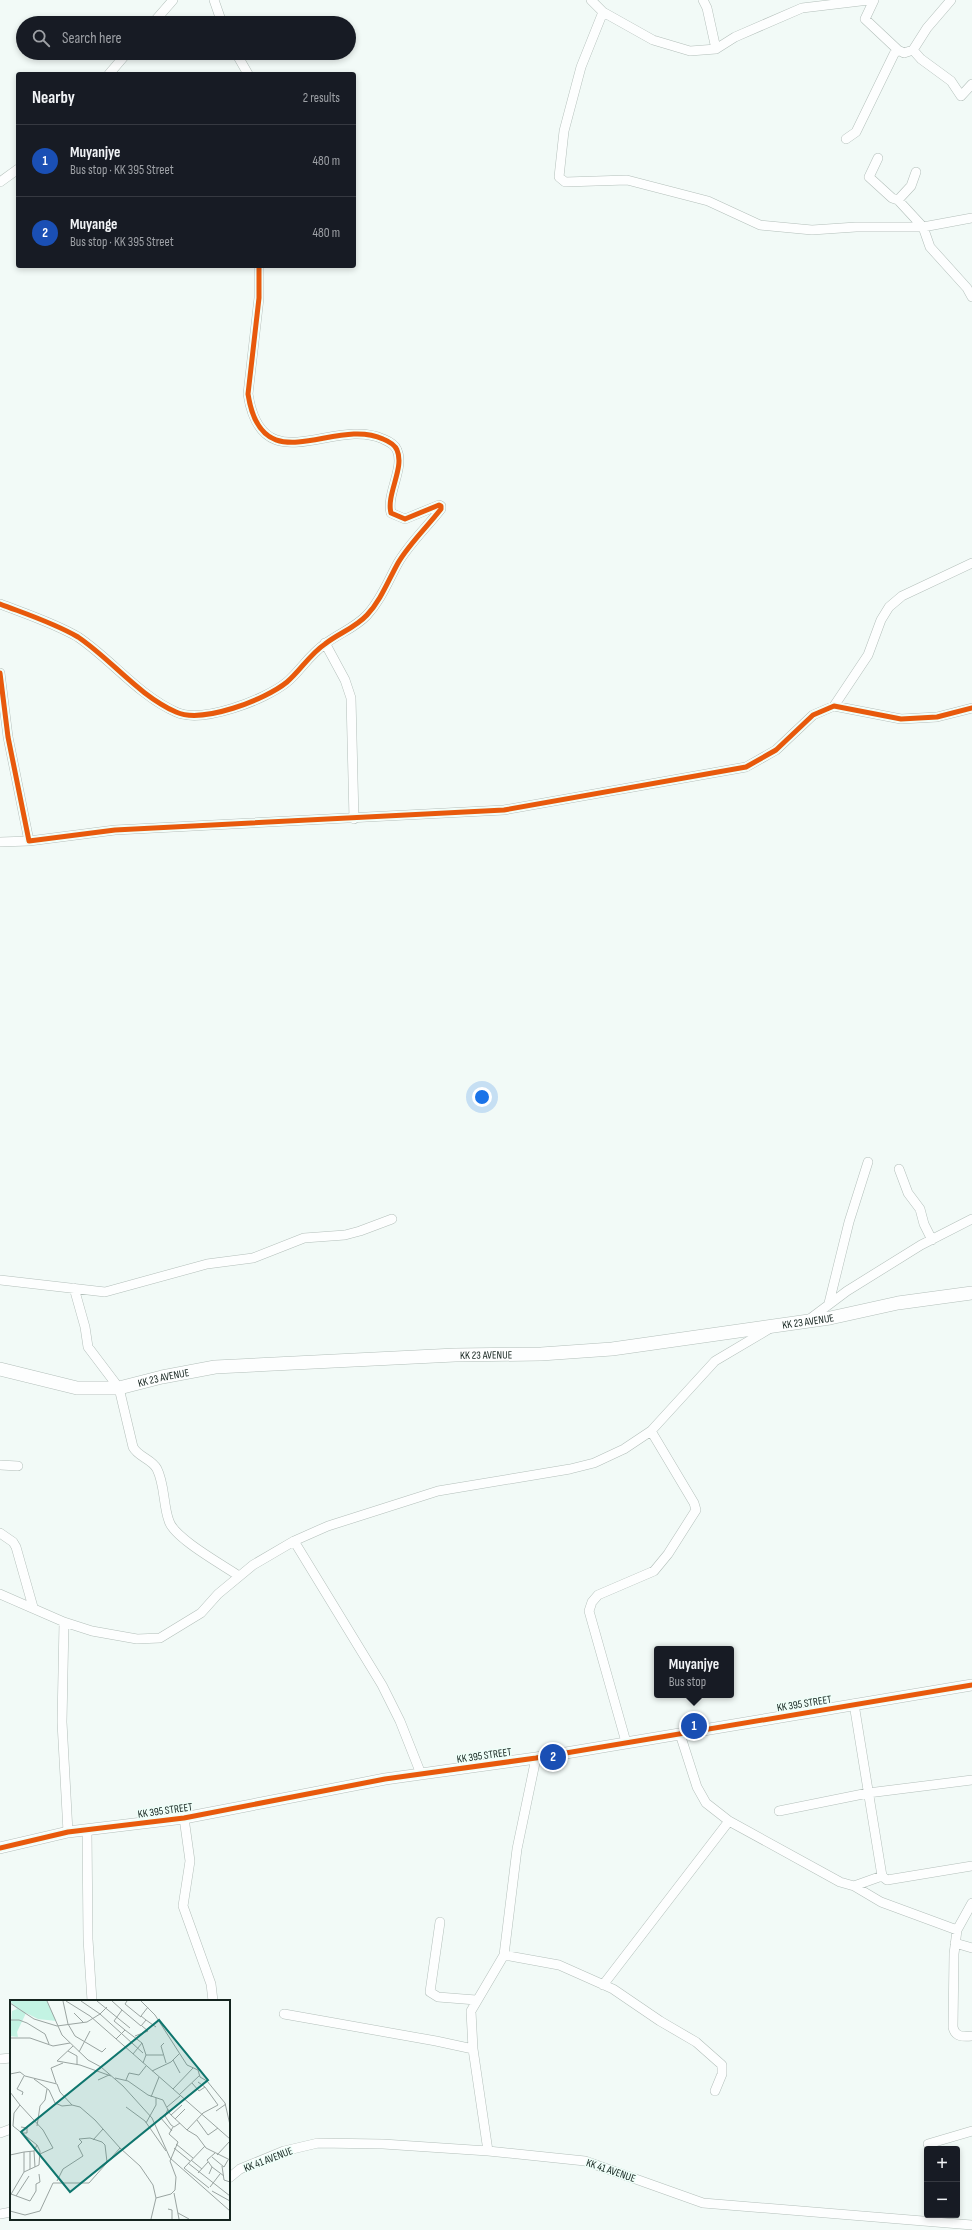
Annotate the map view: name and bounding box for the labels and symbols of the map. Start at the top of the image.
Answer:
your location [472,1087,492,1107]
street label: KK 23 AVENUE [781,1311,835,1332]
street label: KK 23 AVENUE [460,1348,512,1362]
street label: KK 23 AVENUE [137,1366,190,1390]
street label: KK 395 STREET [776,1693,833,1714]
pin: 1 [681,1711,707,1741]
pin: 2 [540,1742,566,1772]
street label: KK 395 STREET [456,1745,513,1766]
street label: KK 395 STREET [137,1800,194,1821]
inset map [10,2000,230,2220]
street label: KK 41 AVENUE [242,2144,294,2175]
street label: KK 41 AVENUE [584,2156,637,2185]

